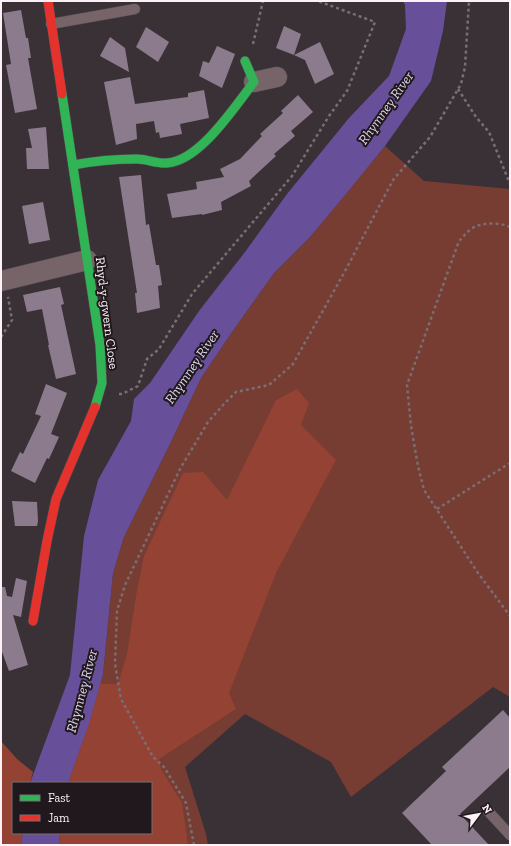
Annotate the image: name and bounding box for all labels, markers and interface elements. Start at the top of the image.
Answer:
water label: Rhymney River [355,68,417,148]
street label: Rhyd-y-gwern Close [93,256,121,370]
water label: Rhymney River [161,327,223,407]
water label: Rhymney River [63,648,101,734]
legend [12,782,152,834]
text: Fast [48,791,71,805]
north arrow [459,794,499,834]
text: N [479,802,495,816]
text: Jam [48,811,70,825]

